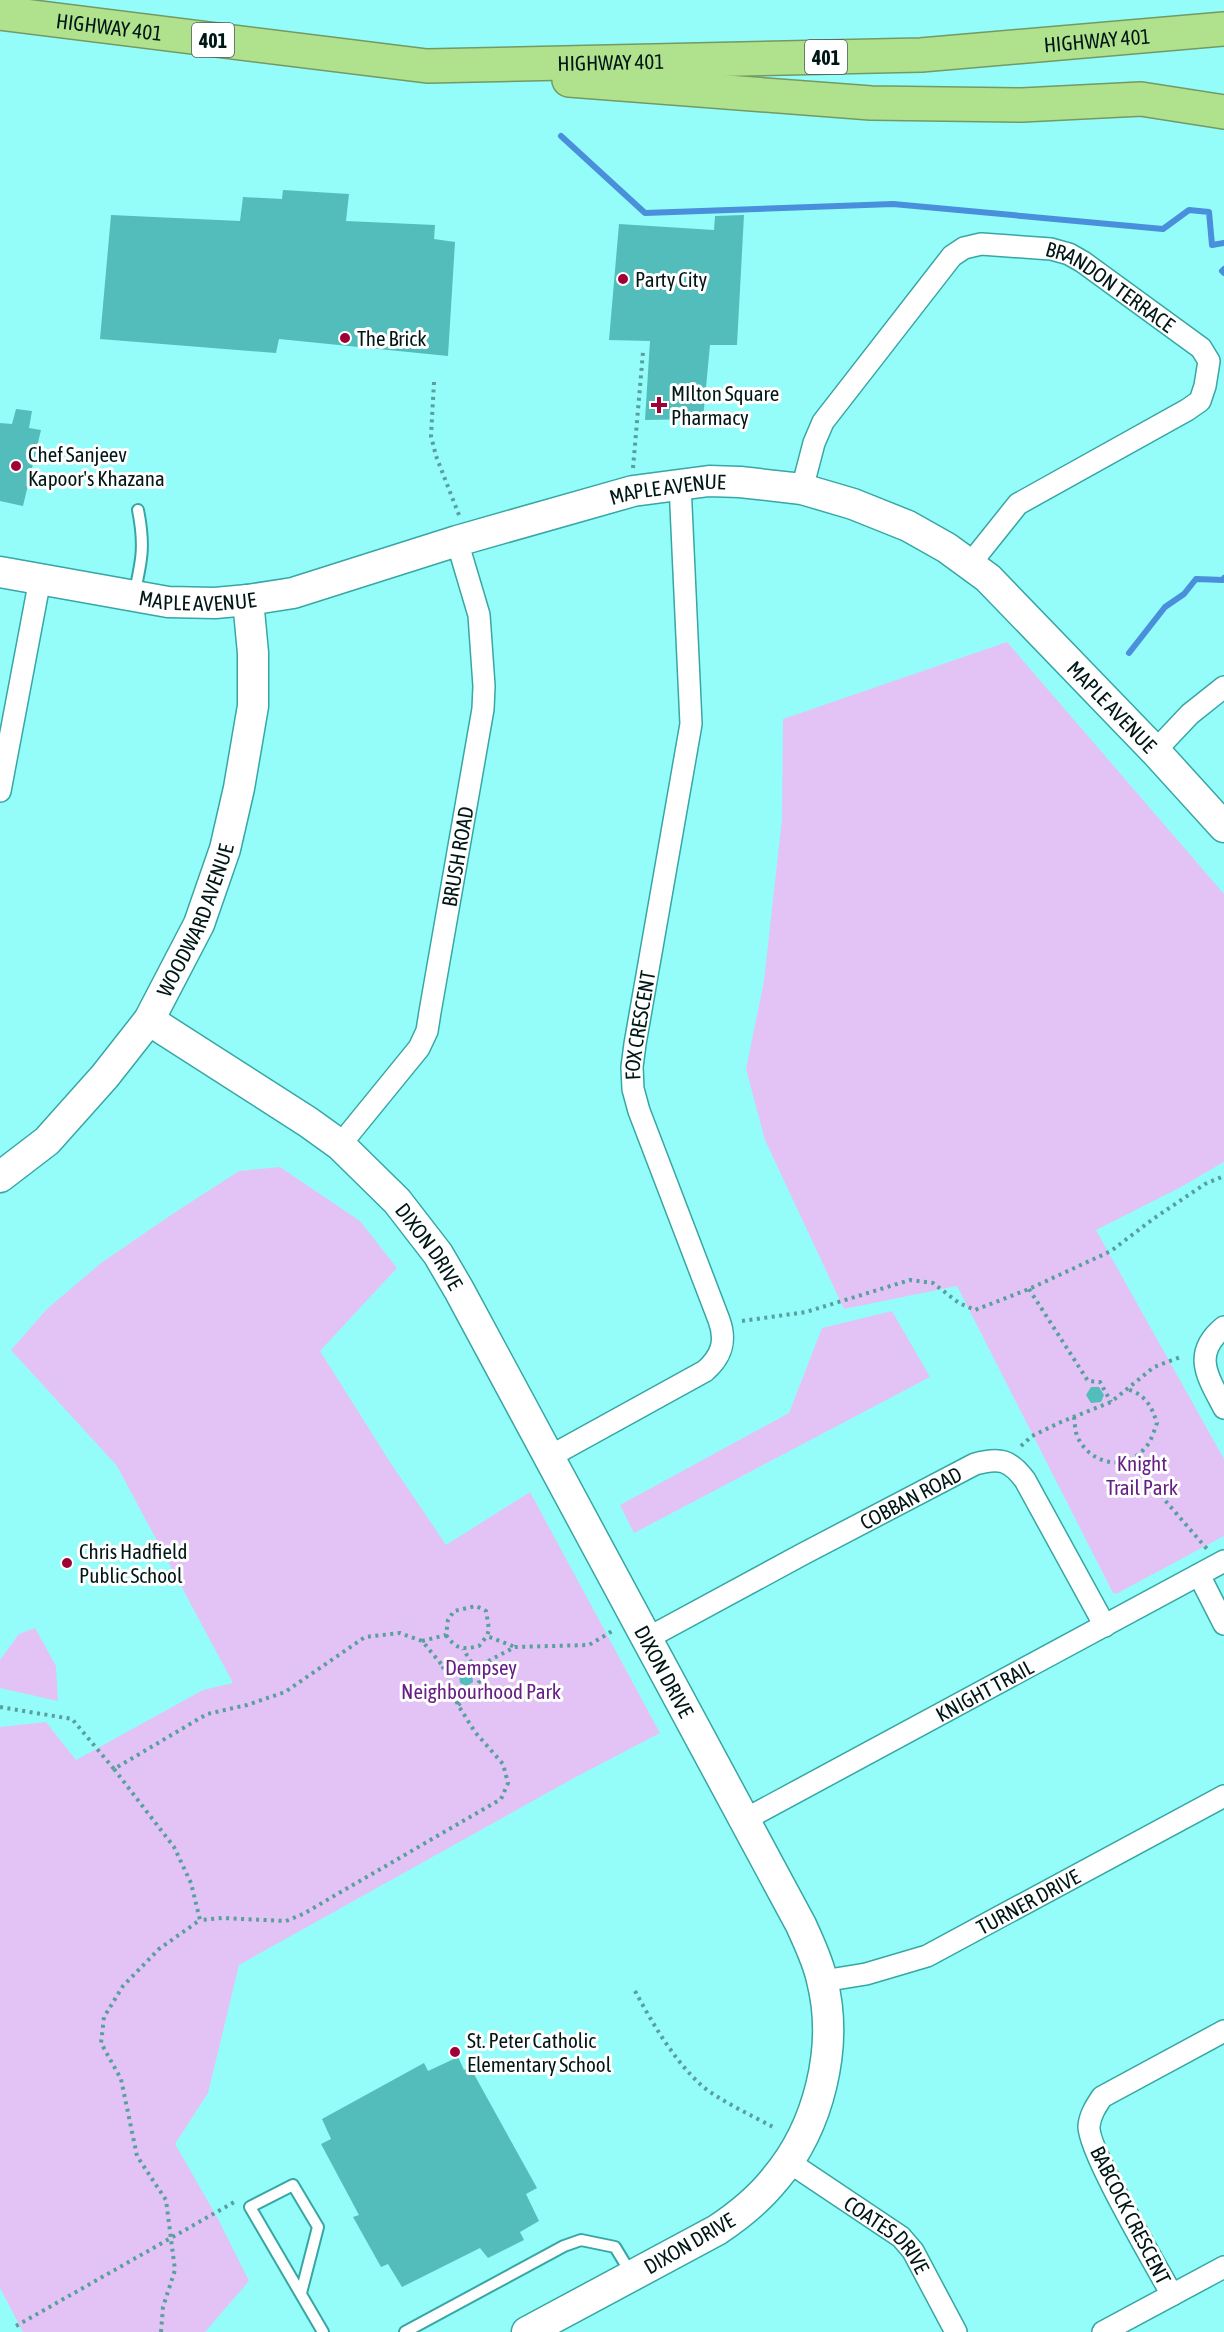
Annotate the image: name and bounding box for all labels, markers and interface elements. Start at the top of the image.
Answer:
street label: HIGHWAY 401 [55,8,164,45]
road number: 401 [192,23,234,57]
street label: HIGHWAY 401 [1043,23,1151,56]
road number: 401 [805,40,847,74]
street label: HIGHWAY 401 [557,49,664,75]
street label: BRANDON TERRACE [1043,236,1180,337]
place label: Party City [635,267,708,291]
marker: Party City [616,272,630,286]
place label: The Brick [357,326,426,350]
marker: The Brick [338,331,352,345]
place label: MIlton Square Pharmacy [671,381,779,429]
marker: MIlton Square Pharmacy [652,398,666,412]
place label: Chef Sanjeev Kapoor's Khazana [28,442,165,490]
marker: Chef Sanjeev Kapoor's Khazana [9,459,23,473]
street label: MAPLE AVENUE [607,469,726,509]
street label: MAPLE AVENUE [137,585,258,615]
street label: MAPLE AVENUE [1063,656,1162,757]
street label: BRUSH ROAD [437,804,478,908]
street label: WOODWARD AVENUE [151,841,238,1000]
street label: FOX CRESCENT [620,969,660,1081]
street label: DIXON DRIVE [391,1198,468,1294]
park label: Knight Trail Park [1106,1451,1178,1499]
street label: COBBAN ROAD [856,1461,966,1534]
place label: Chris Hadfield Public School [79,1539,187,1587]
marker: Chris Hadfield Public School [60,1556,74,1570]
street label: DIXON DRIVE [630,1621,699,1721]
street label: KNIGHT TRAIL [931,1654,1037,1726]
park label: Dempsey Neighbourhood Park [401,1655,561,1703]
street label: TURNER DRIVE [972,1864,1084,1939]
place label: St. Peter Catholic Elementary School [467,2028,612,2076]
marker: St. Peter Catholic Elementary School [448,2045,462,2059]
street label: BABCOCK CRESCENT [1086,2142,1176,2288]
street label: COATES DRIVE [840,2191,935,2277]
street label: DIXON DRIVE [639,2207,739,2279]

